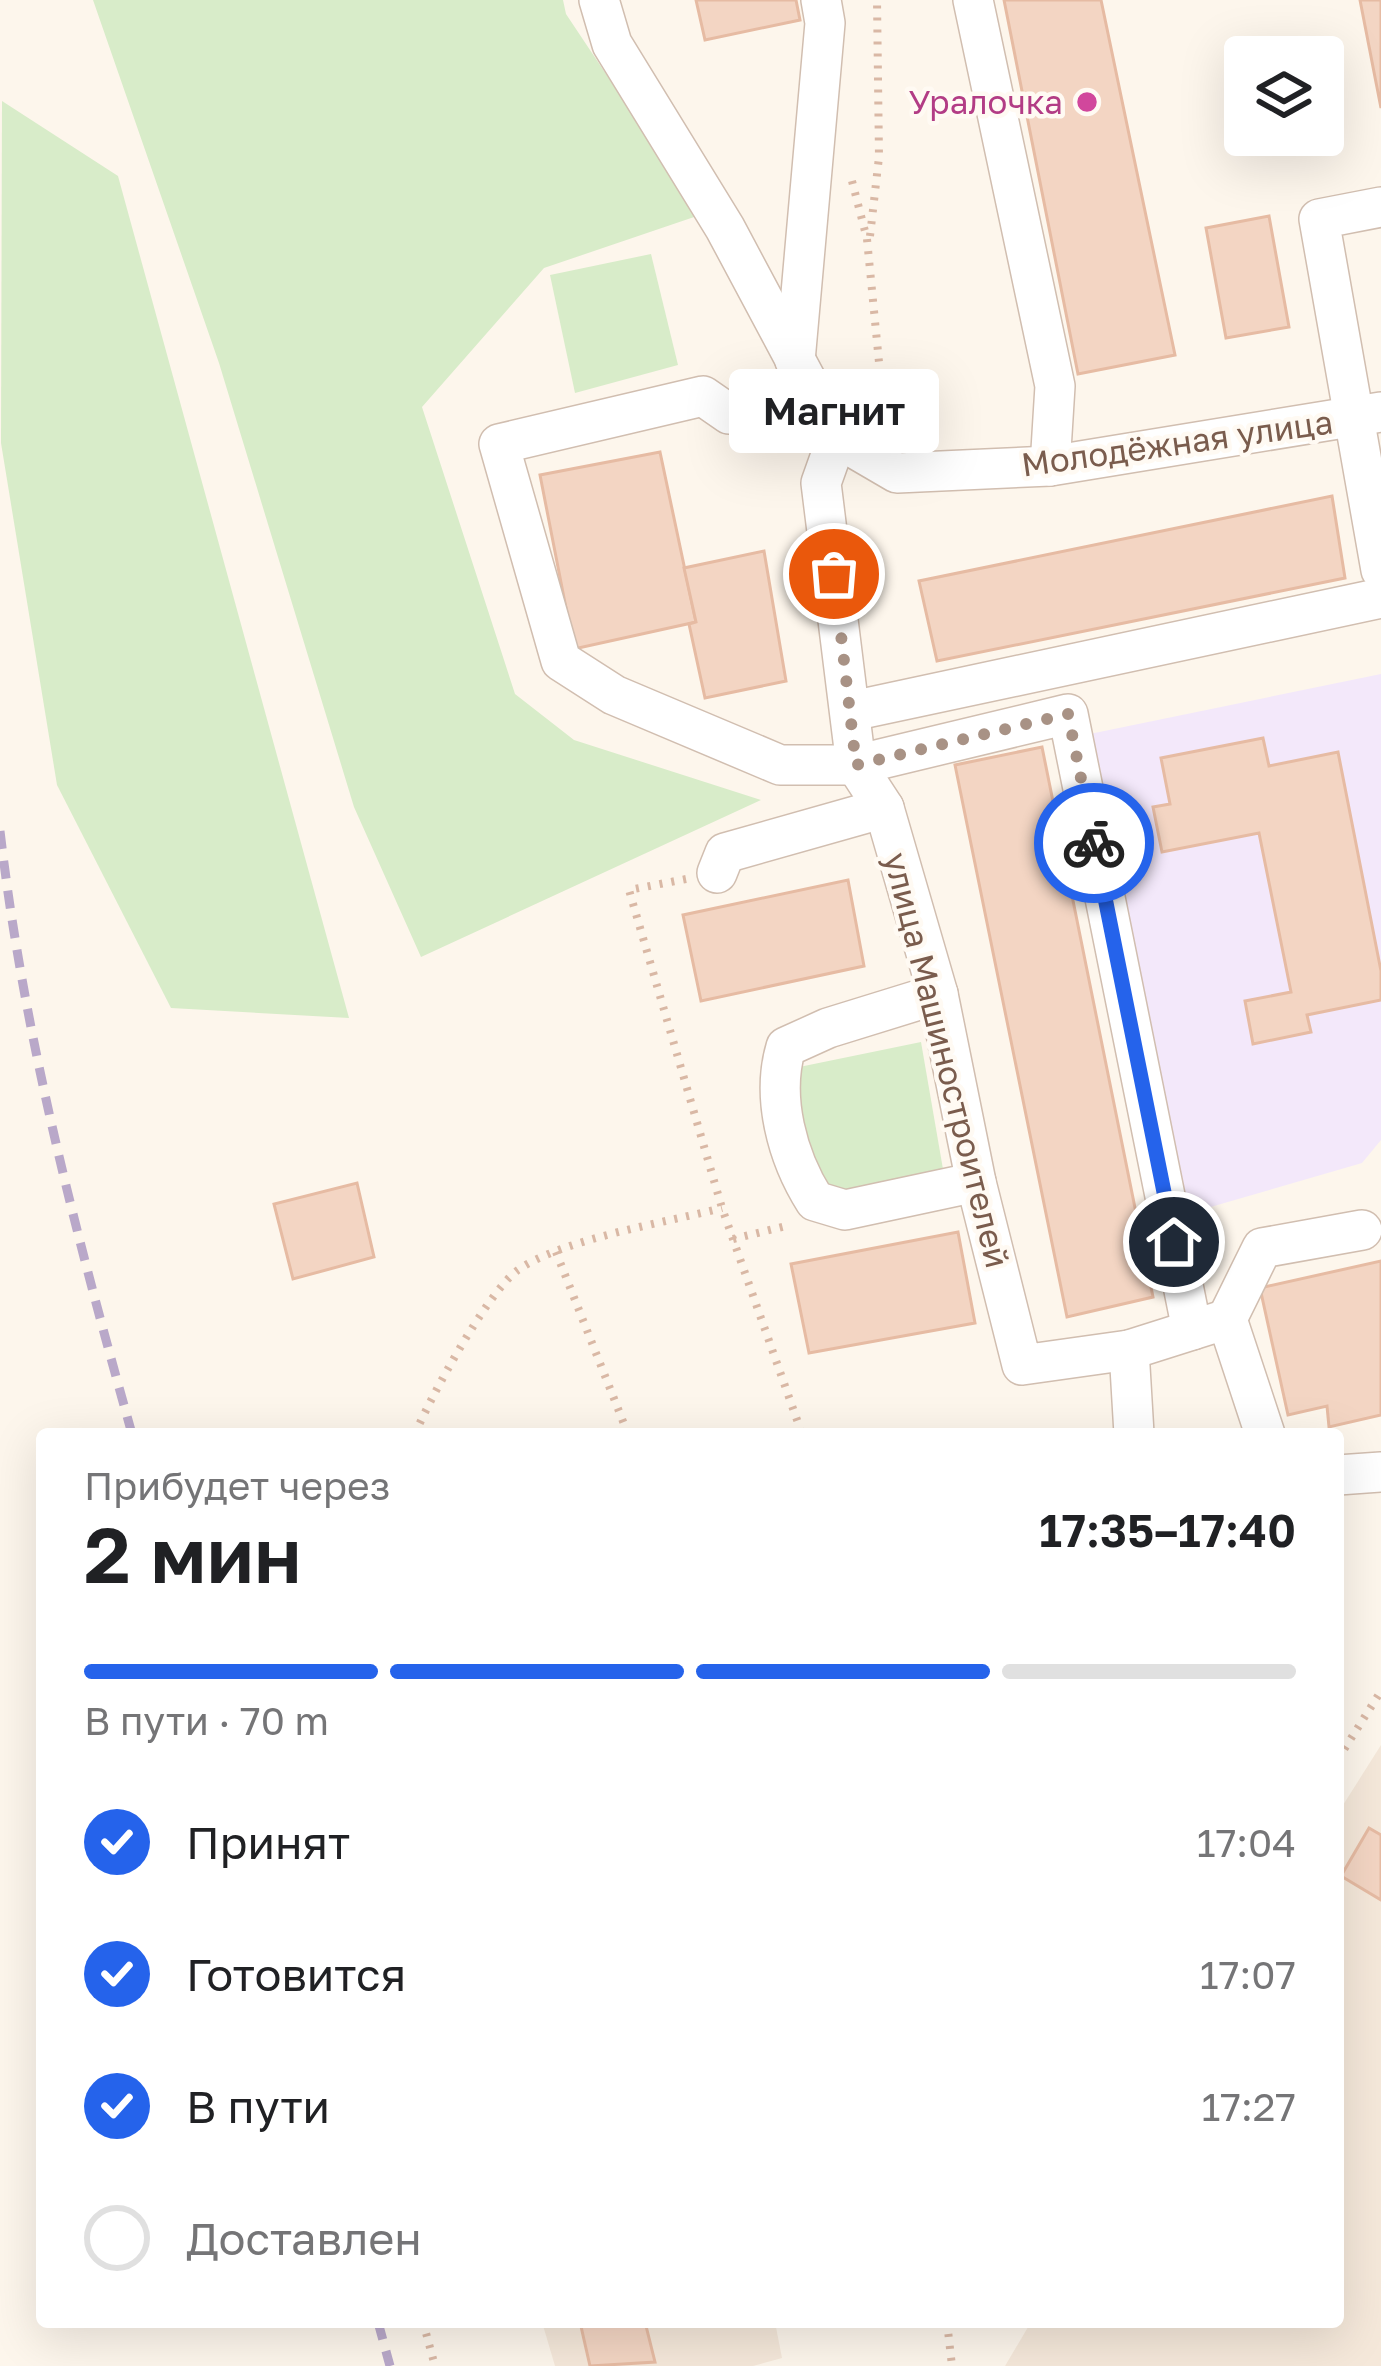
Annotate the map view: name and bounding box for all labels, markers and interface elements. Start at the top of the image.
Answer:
map controls [1224,36,1344,156]
button: layers [1224,36,1344,156]
place label: Уралочка [909,82,1063,121]
marker: Уралочка [1074,89,1100,115]
callout: Магнит [729,370,939,454]
text: Магнит [763,387,905,434]
street label: Молодёжная улица [1019,401,1335,484]
pin [783,523,885,625]
icon: bag [801,541,867,607]
courier [1034,783,1154,903]
icon: bike [1061,810,1127,876]
street label: улица Машиностроителей [877,848,1018,1271]
pin [1123,1191,1225,1293]
icon: home [1141,1209,1207,1275]
text: Прибудет через [84,1462,390,1509]
text: 17:35–17:40 [1039,1503,1296,1557]
text: 2 мин [84,1507,302,1600]
text: В пути · 70 m [84,1697,329,1744]
icon: check [84,1809,150,1875]
text: Принят [186,1815,350,1869]
text: 17:04 [1197,1819,1296,1866]
icon: check [84,1941,150,2007]
text: Готовится [186,1947,406,2001]
text: 17:07 [1200,1951,1296,1998]
icon: check [84,2073,150,2139]
text: В пути [186,2079,330,2133]
text: 17:27 [1201,2083,1296,2130]
text: Доставлен [186,2211,422,2265]

